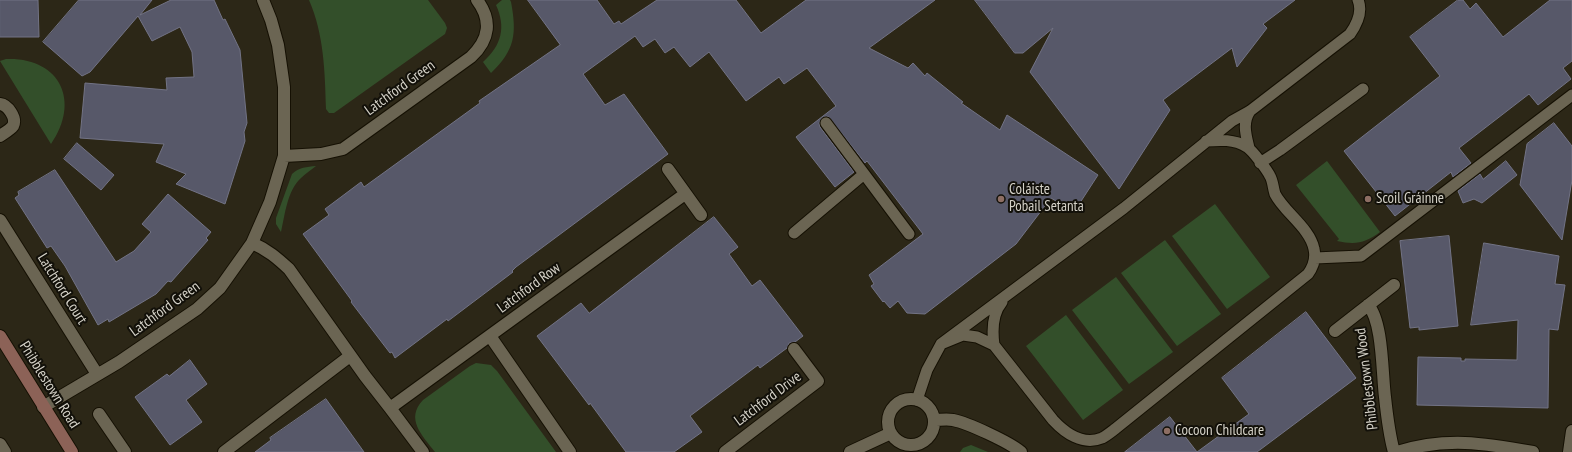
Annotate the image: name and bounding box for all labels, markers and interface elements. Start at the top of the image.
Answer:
street label: Latchford Green [361,57,439,119]
place label: Coláiste Pobail Setanta [1009,181,1084,216]
place label: Scoil Gráinne [1376,190,1444,208]
marker: Coláiste Pobail Setanta [996,194,1006,204]
marker: Scoil Gráinne [1363,194,1373,204]
street label: Latchford Court [33,250,91,328]
street label: Latchford Row [494,259,564,317]
street label: Latchford Green [126,278,204,340]
street label: Phibblestown Wood [1352,327,1382,431]
street label: Phibblestown Road [15,338,83,432]
street label: Latchford Drive [731,368,805,430]
place label: Cocoon Childcare [1175,422,1264,440]
marker: Cocoon Childcare [1162,426,1172,436]

